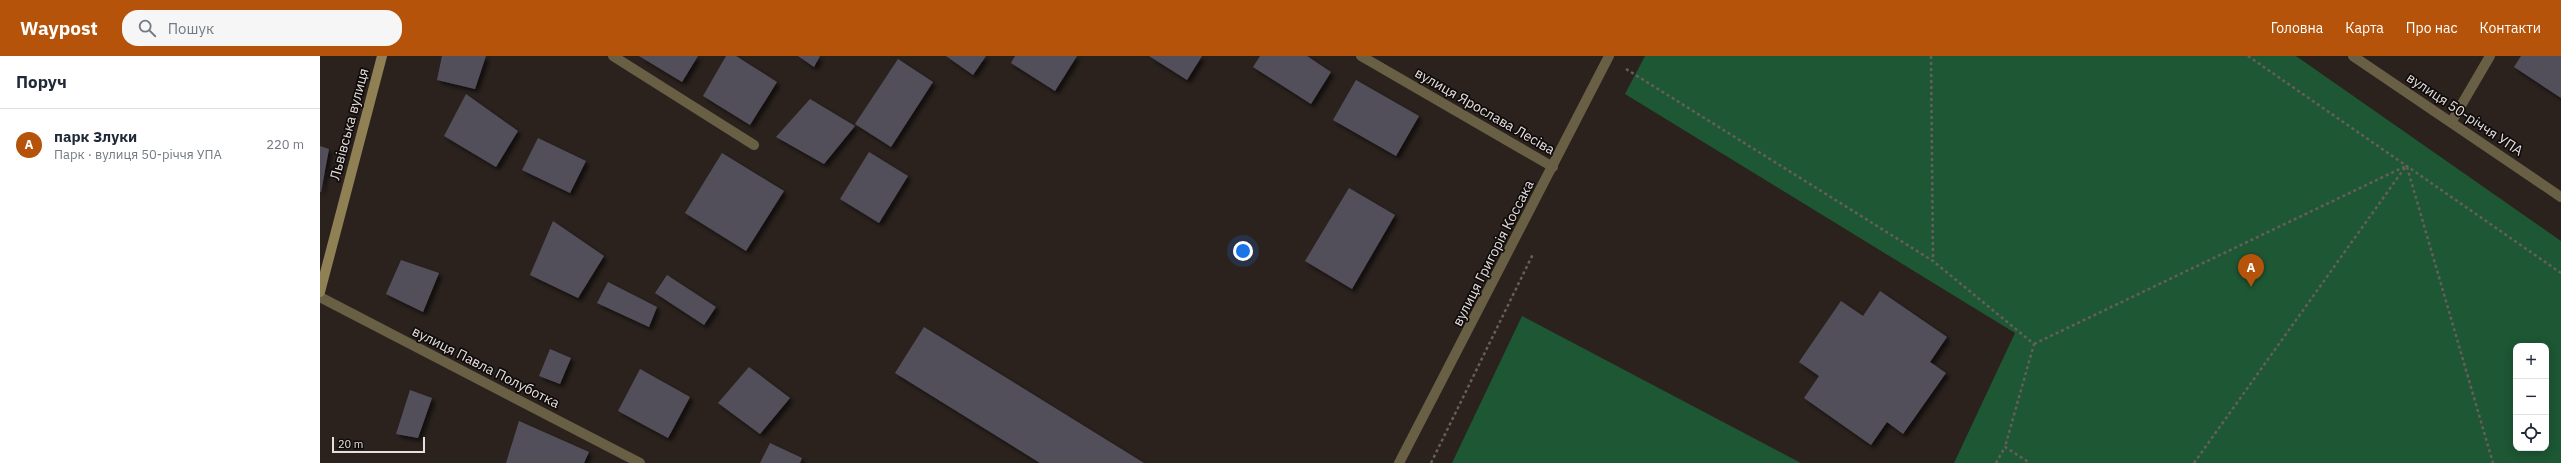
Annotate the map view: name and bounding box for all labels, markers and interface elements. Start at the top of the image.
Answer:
search box [122,10,402,46]
text: Waypost [20,16,98,40]
icon: search [136,17,158,39]
text: Пошук [168,19,214,38]
text: Головна [2271,19,2323,37]
text: Карта [2345,19,2384,37]
text: Про нас [2406,19,2458,37]
text: Контакти [2480,19,2541,37]
street label: вулиця Ярослава Лесіва [1412,64,1559,159]
street label: Львівська вулиця [325,66,373,182]
street label: вулиця 50-річчя УПА [2403,68,2527,160]
text: Поруч [16,71,67,93]
text: парк Злуки [54,127,137,146]
text: A [25,136,33,153]
text: 220 m [266,136,304,153]
text: Парк · вулиця 50-річчя УПА [54,146,222,163]
street label: вулиця Григорія Коссака [1448,176,1538,329]
your location [1233,241,1253,261]
pin: A [2238,254,2264,287]
street label: вулиця Павла Полуботка [409,322,563,412]
map controls [2513,343,2549,451]
button: + [2513,343,2549,379]
button: − [2513,379,2549,415]
button: locate [2513,415,2549,451]
scale bar [332,435,425,454]
text: 20 m [338,437,363,451]

